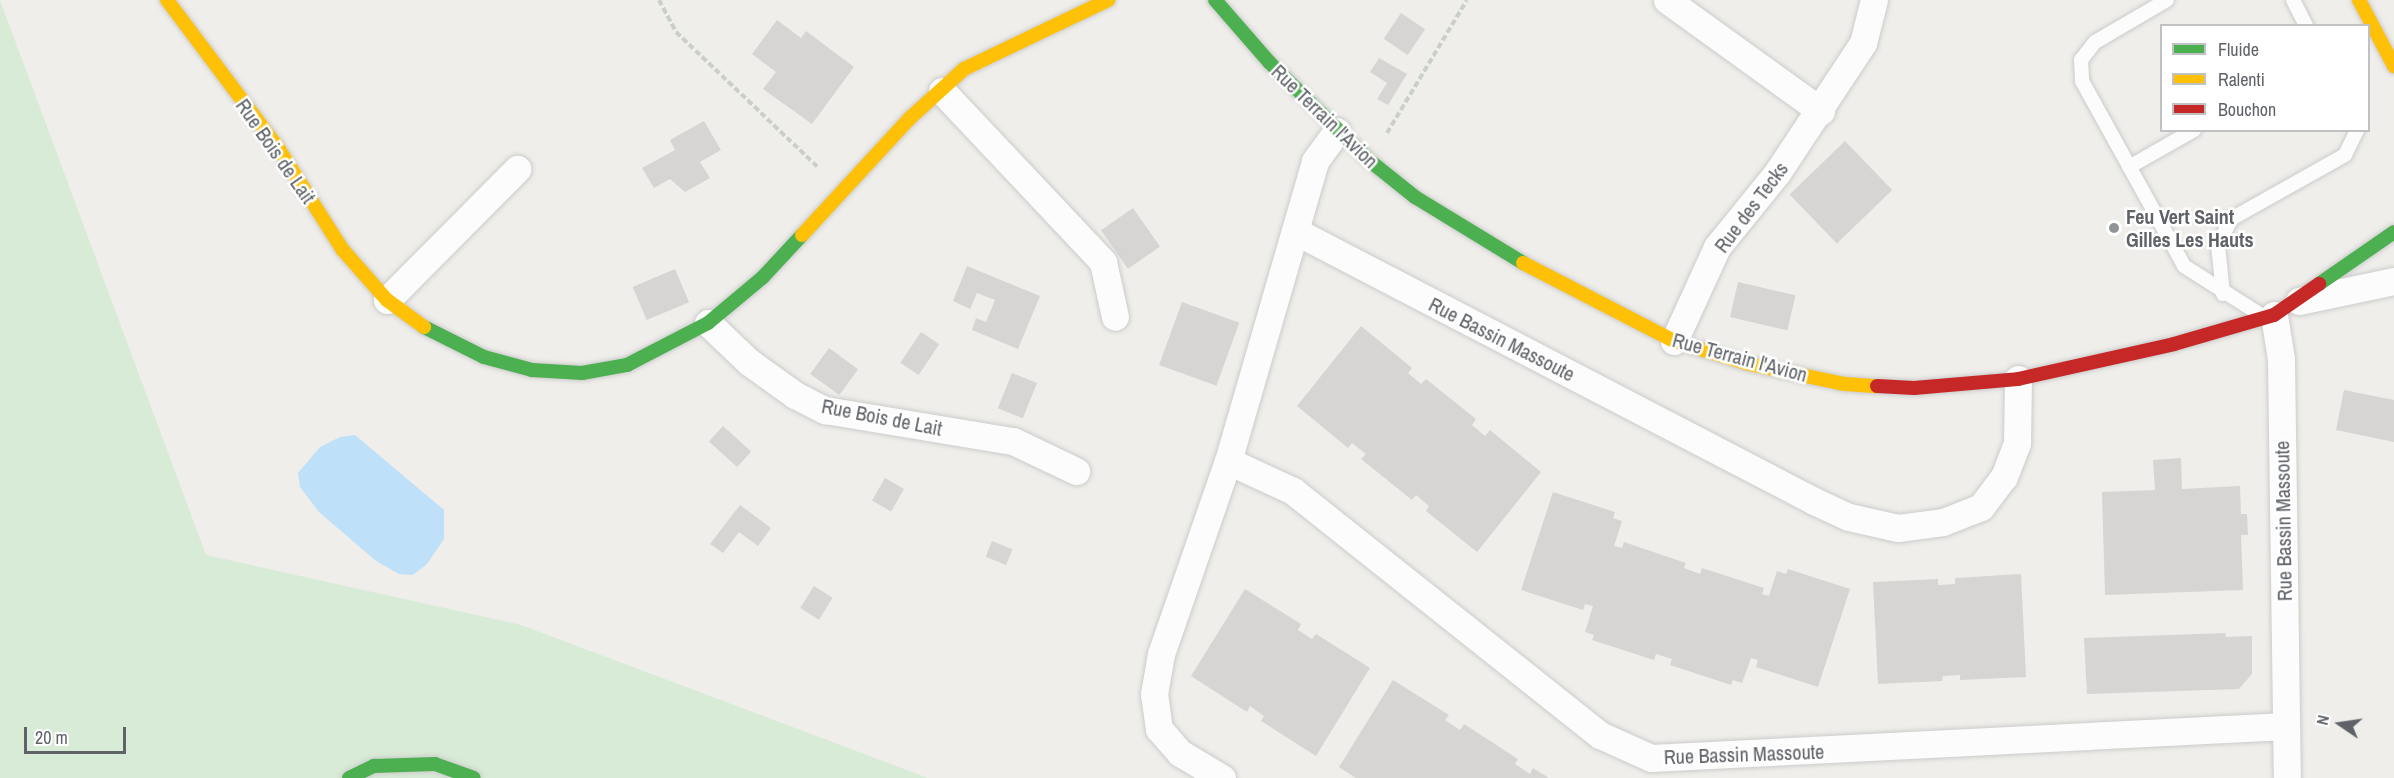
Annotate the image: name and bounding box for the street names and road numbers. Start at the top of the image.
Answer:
street label: Rue Terrain l'Avion [1267,59,1383,173]
street label: Rue Bois de Lait [231,94,321,208]
street label: Rue des Tecks [1709,157,1793,257]
street label: Rue Bassin Massoute [1425,292,1579,386]
street label: Rue Terrain l'Avion [1670,327,1810,387]
street label: Rue Bois de Lait [820,394,944,440]
street label: Rue Bassin Massoute [2270,441,2296,601]
street label: Rue Bassin Massoute [1663,739,1825,769]

